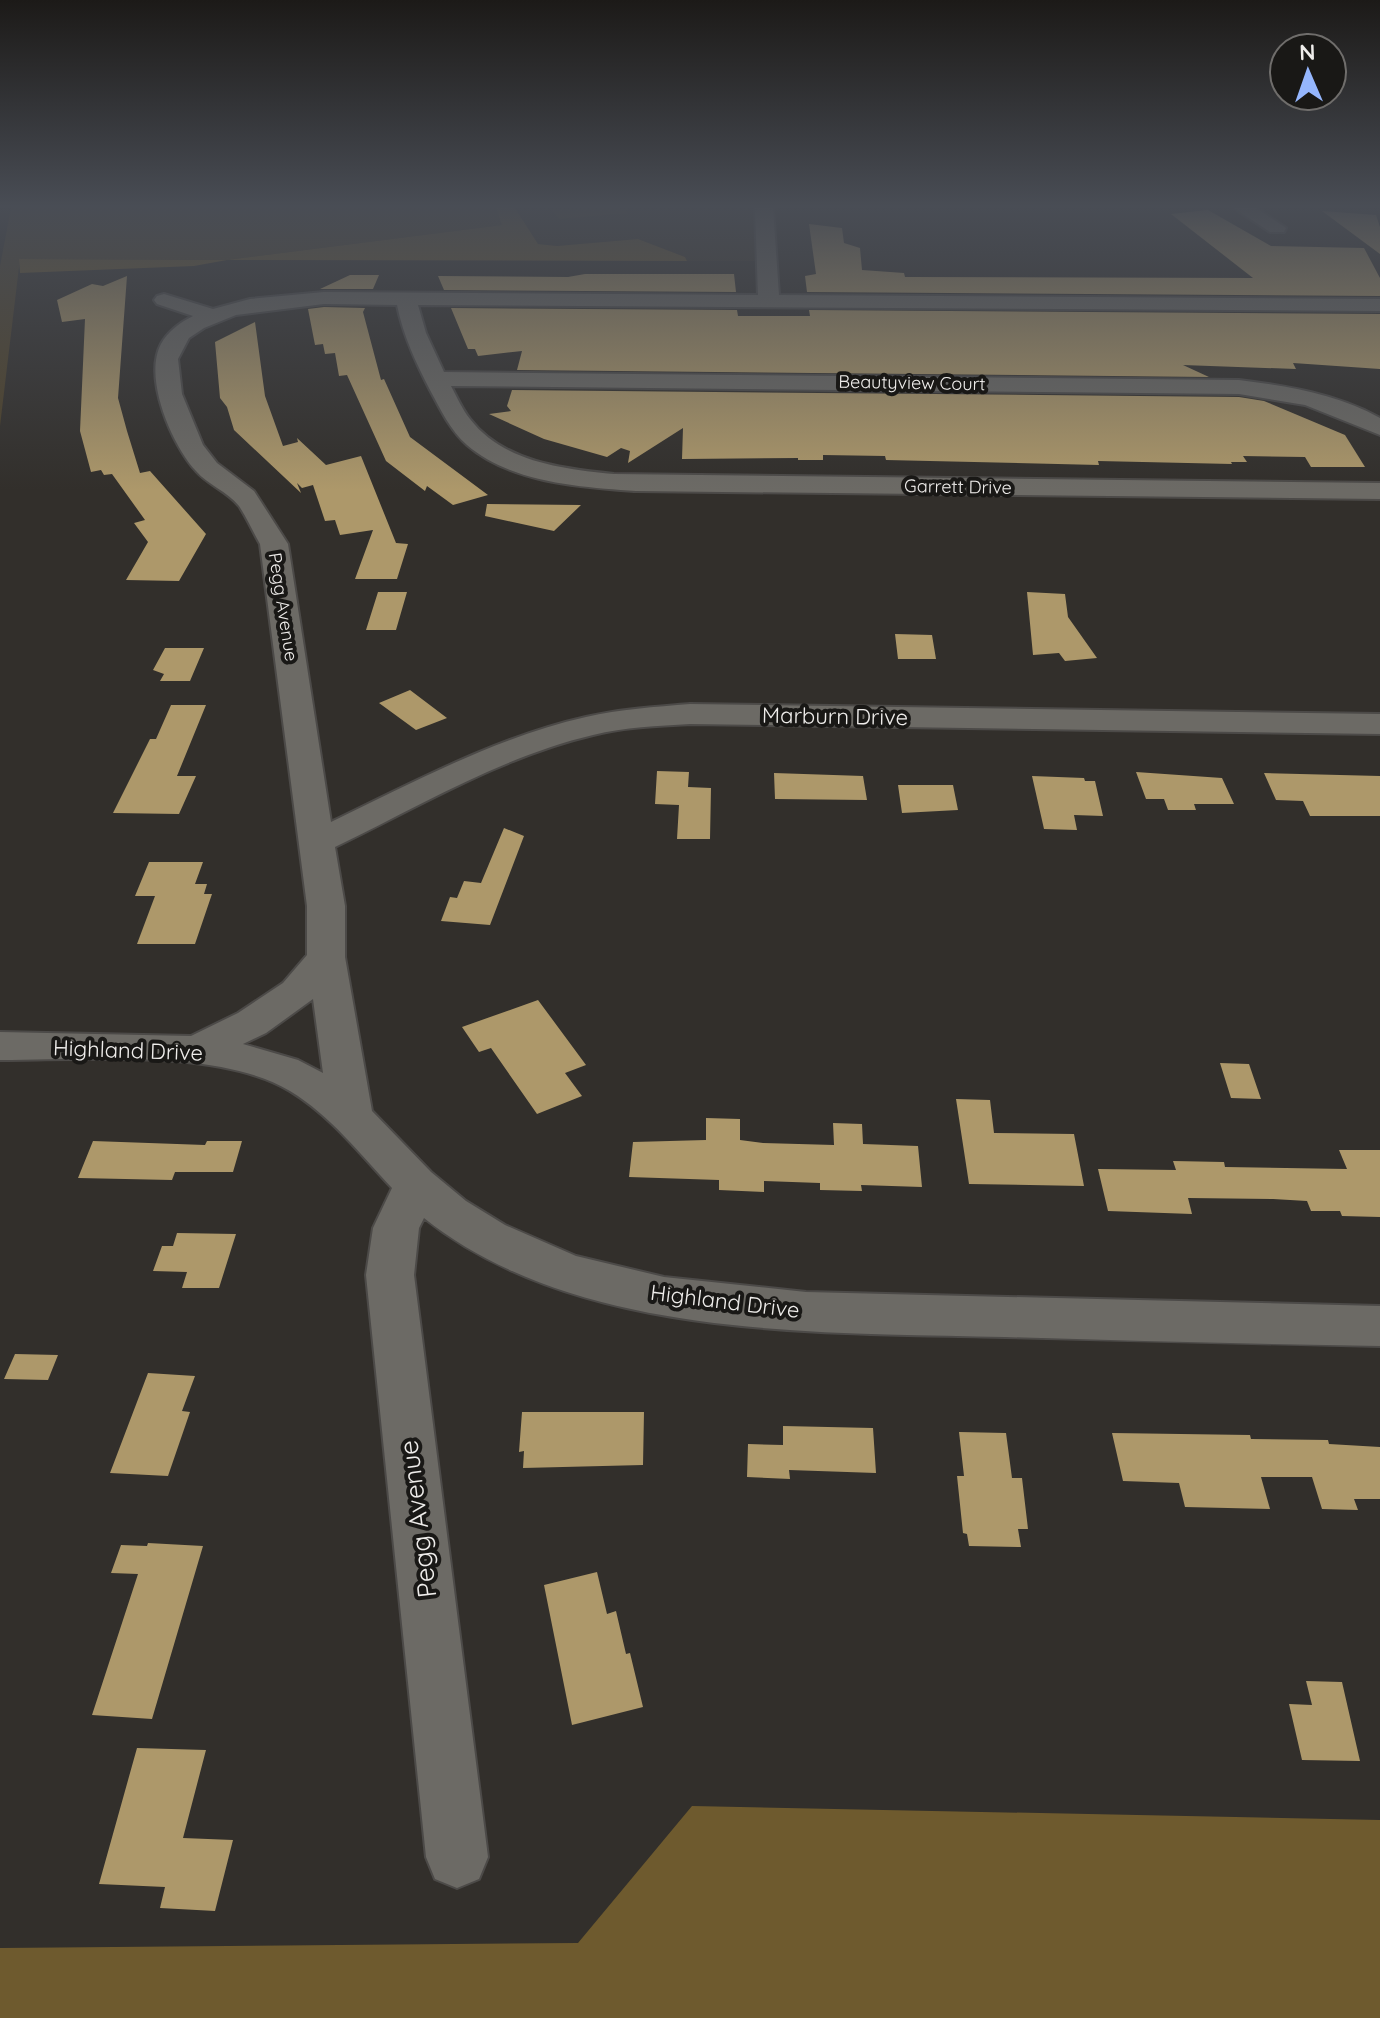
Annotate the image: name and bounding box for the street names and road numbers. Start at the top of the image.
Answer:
street label: Beautyview Court [838,370,986,395]
street label: Garrett Drive [904,474,1012,499]
street label: Pegg Avenue [264,551,303,663]
street label: Marburn Drive [762,701,908,731]
street label: Highland Drive [52,1033,204,1067]
street label: Highland Drive [649,1278,801,1324]
street label: Pegg Avenue [391,1439,444,1600]

